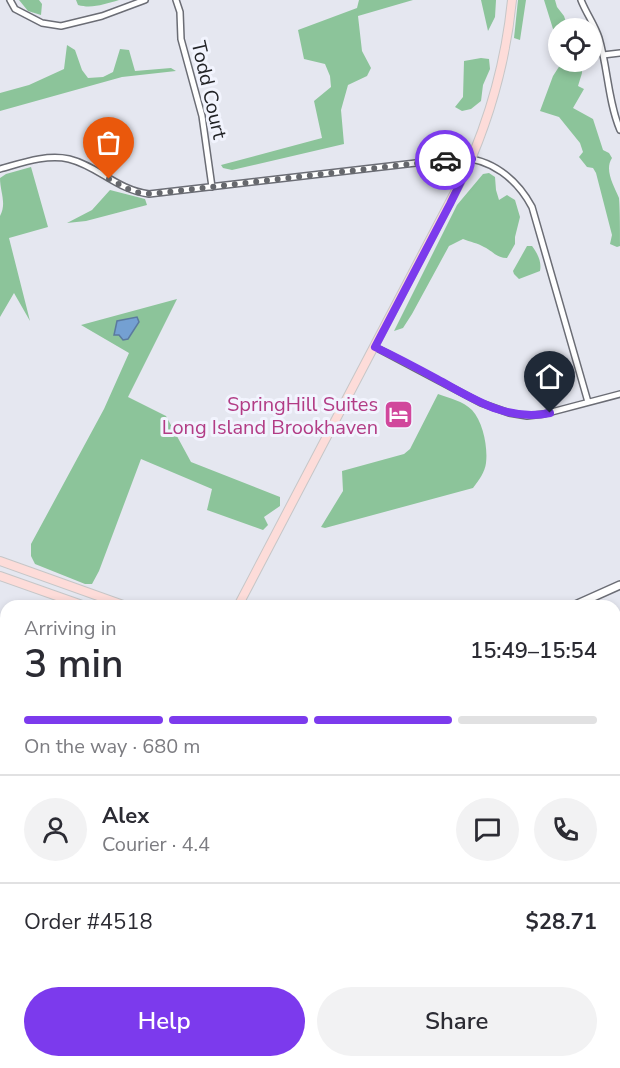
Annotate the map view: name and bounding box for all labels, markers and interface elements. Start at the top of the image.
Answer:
map controls [548,18,602,72]
button: locate [548,18,602,72]
street label: Todd Court [185,38,234,143]
pin [83,117,134,179]
icon: bag [92,126,125,159]
courier [415,130,475,190]
icon: car [429,144,462,177]
pin [524,351,575,413]
icon: home [533,360,566,393]
place label: SpringHill Suites Long Island Brookhaven [162,391,378,441]
hotel icon: SpringHill Suites Long Island Brookhaven [383,399,415,431]
text: Arriving in [24,615,117,642]
text: 15:49–15:54 [470,636,597,666]
text: 3 min [24,638,123,691]
text: On the way · 680 m [24,733,200,760]
button: person [24,798,87,861]
button: chat [456,798,519,861]
button: phone [534,798,597,861]
text: Alex [102,801,149,831]
text: Courier · 4.4 [102,831,210,858]
text: Order #4518 [24,907,153,937]
text: $28.71 [526,907,597,937]
button: Help [24,987,305,1056]
button: Share [317,987,597,1056]

